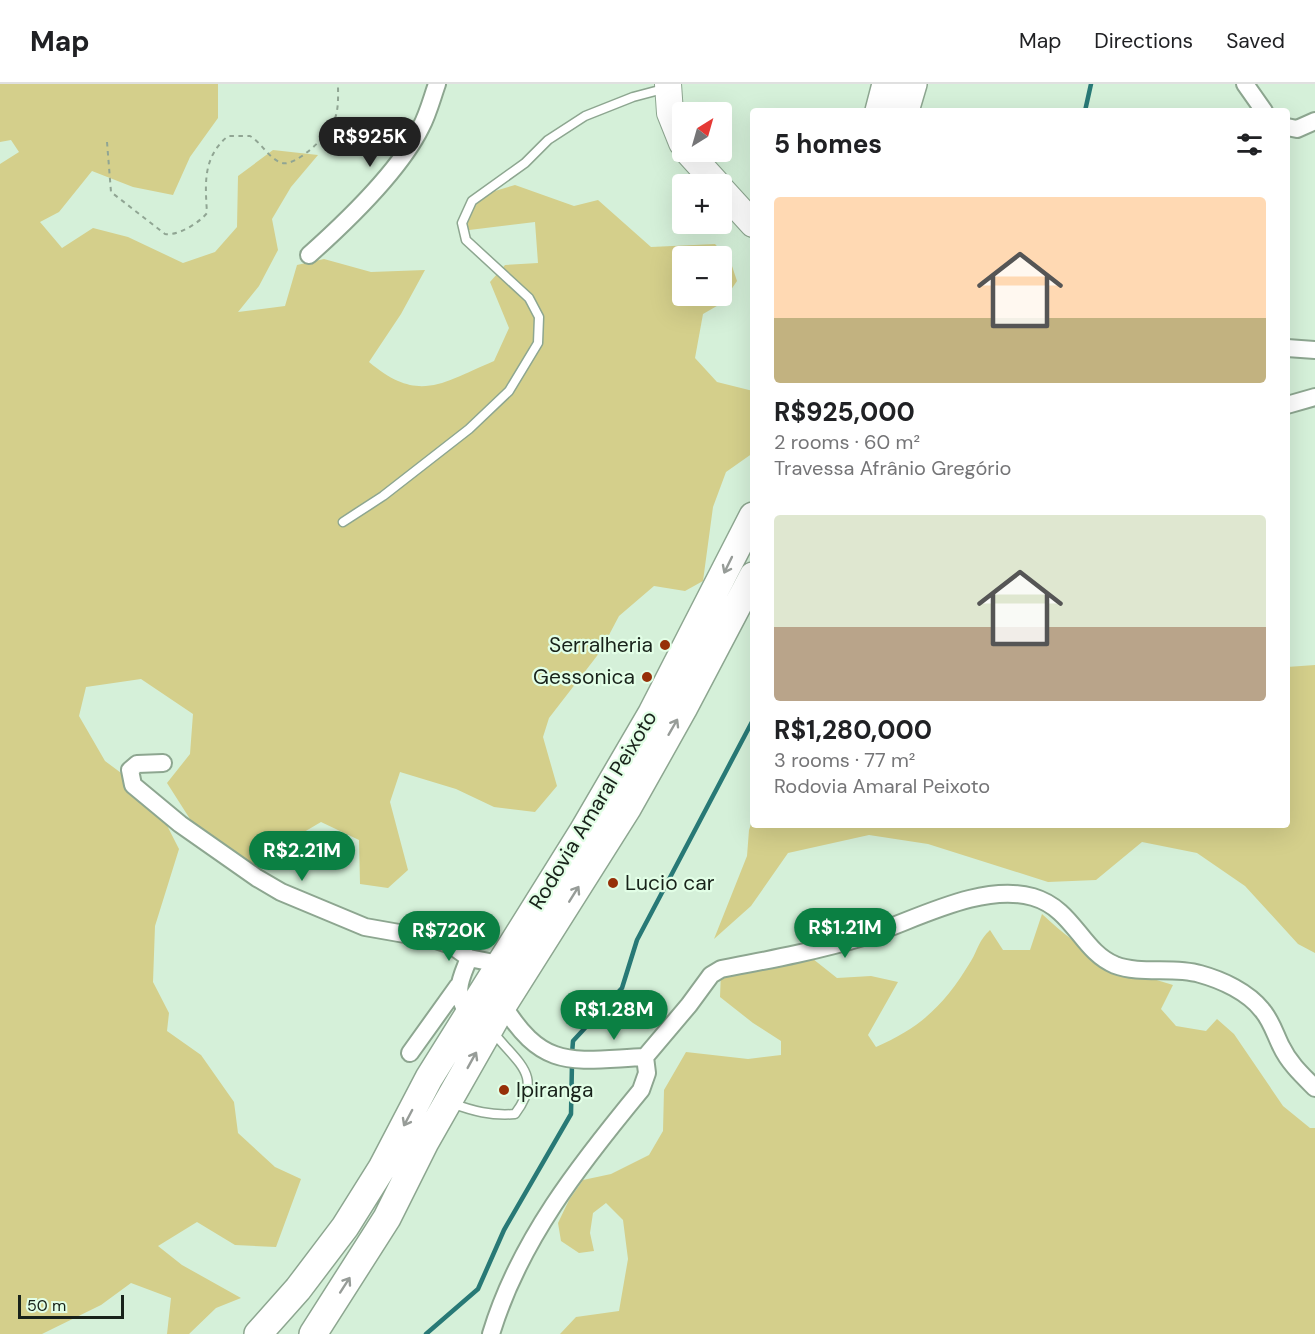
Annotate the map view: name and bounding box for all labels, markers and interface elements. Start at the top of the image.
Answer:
text: Map [30,23,90,60]
text: Map [1019,27,1061,55]
text: Directions [1094,27,1193,55]
text: Saved [1226,27,1285,55]
north arrow [672,102,732,162]
map controls [672,102,732,306]
pin: R$925K [321,117,419,168]
text: R$925K [333,123,407,149]
text: 5 homes [774,127,882,161]
icon: filters [1233,128,1266,161]
button: + [672,174,732,234]
icon: home [966,236,1074,344]
button: − [672,246,732,306]
text: R$925,000 [774,395,915,429]
text: 2 rooms · 60 m² [774,429,920,455]
text: Travessa Afrânio Gregório [774,455,1011,481]
icon: home [966,554,1074,662]
one-way arrow [722,556,734,574]
place label: Serralheria [549,631,653,659]
marker: Serralheria [658,638,672,652]
place label: Gessonica [533,663,635,691]
marker: Gessonica [640,670,654,684]
street label: Rodovia Amaral Peixoto [523,706,663,914]
text: R$1,280,000 [774,713,932,747]
one-way arrow [668,719,680,736]
text: 3 rooms · 77 m² [774,747,915,773]
text: Rodovia Amaral Peixoto [774,773,990,799]
pin: R$2.21M [247,831,357,882]
text: R$2.21M [263,837,341,863]
place label: Lucio car [625,869,715,897]
marker: Lucio car [606,876,620,890]
one-way arrow [568,886,580,903]
pin: R$1.21M [790,908,900,959]
pin: R$720K [400,911,498,962]
text: R$1.21M [808,914,882,940]
text: R$720K [412,917,486,943]
pin: R$1.28M [559,990,669,1041]
text: R$1.28M [575,996,653,1022]
one-way arrow [466,1052,478,1069]
place label: Ipiranga [516,1076,594,1104]
marker: Ipiranga [497,1083,511,1097]
one-way arrow [402,1108,413,1126]
one-way arrow [339,1277,351,1294]
scale bar [18,1292,124,1320]
text: 50 m [27,1295,66,1316]

